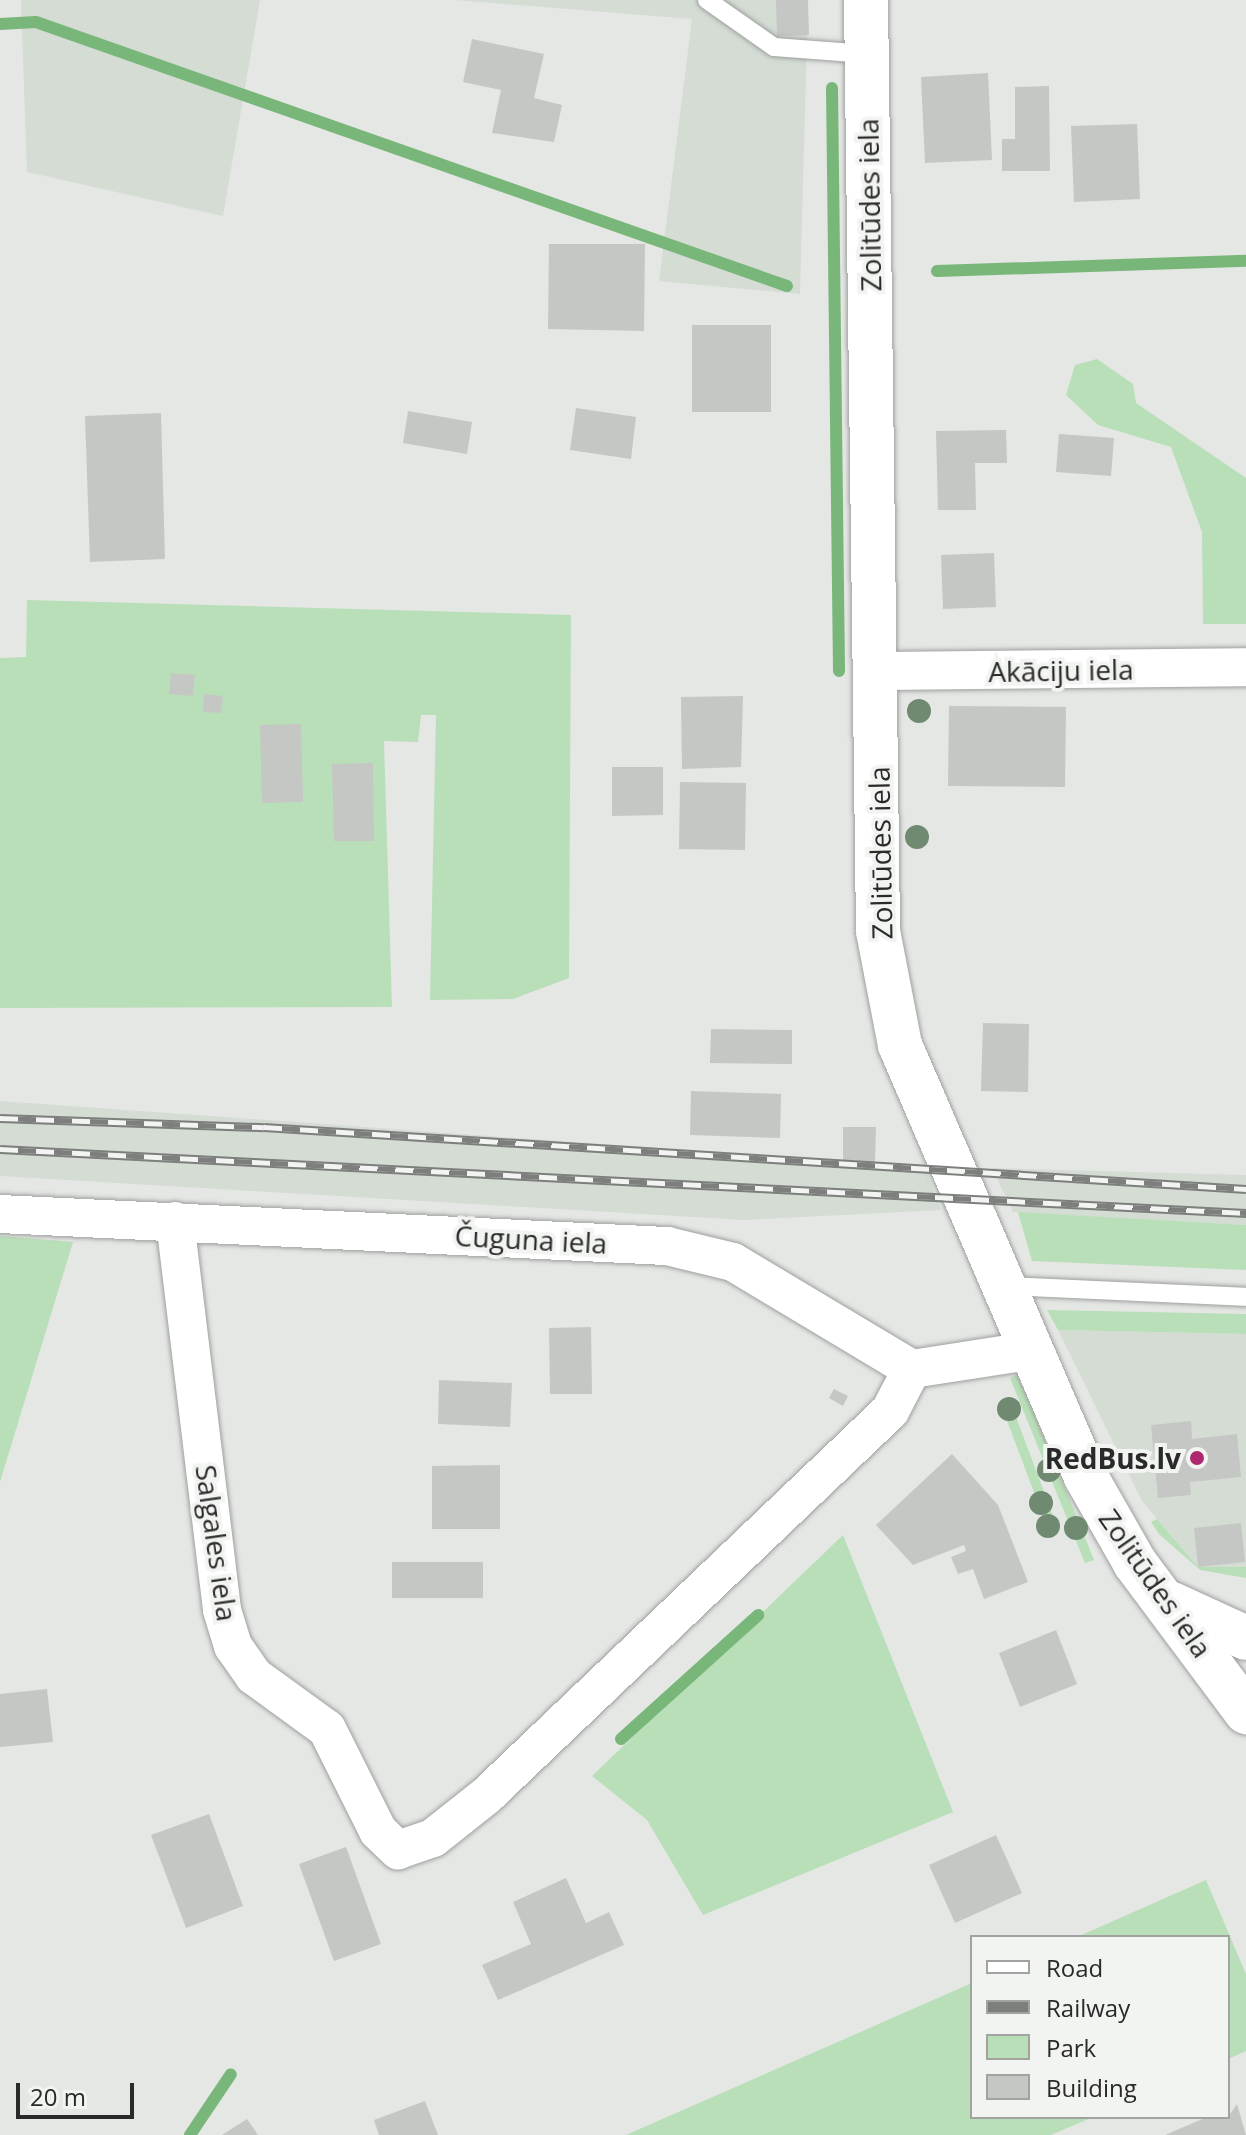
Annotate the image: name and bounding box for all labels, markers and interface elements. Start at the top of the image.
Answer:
street label: Zolitūdes iela [851,118,887,292]
street label: Akāciju iela [988,652,1134,688]
street label: Zolitūdes iela [862,766,898,940]
street label: Čuguna iela [454,1218,608,1260]
place label: RedBus.lv [1045,1441,1181,1475]
marker: RedBus.lv [1188,1449,1206,1467]
street label: Salgales iela [189,1463,245,1623]
street label: Zolitūdes iela [1093,1502,1219,1664]
legend [970,1935,1230,2119]
text: Road [1046,1951,1103,1984]
text: Railway [1046,1991,1130,2024]
text: Park [1046,2031,1096,2064]
scale bar [20,2067,138,2117]
text: Building [1046,2071,1137,2104]
text: 20 m [30,2080,86,2113]

